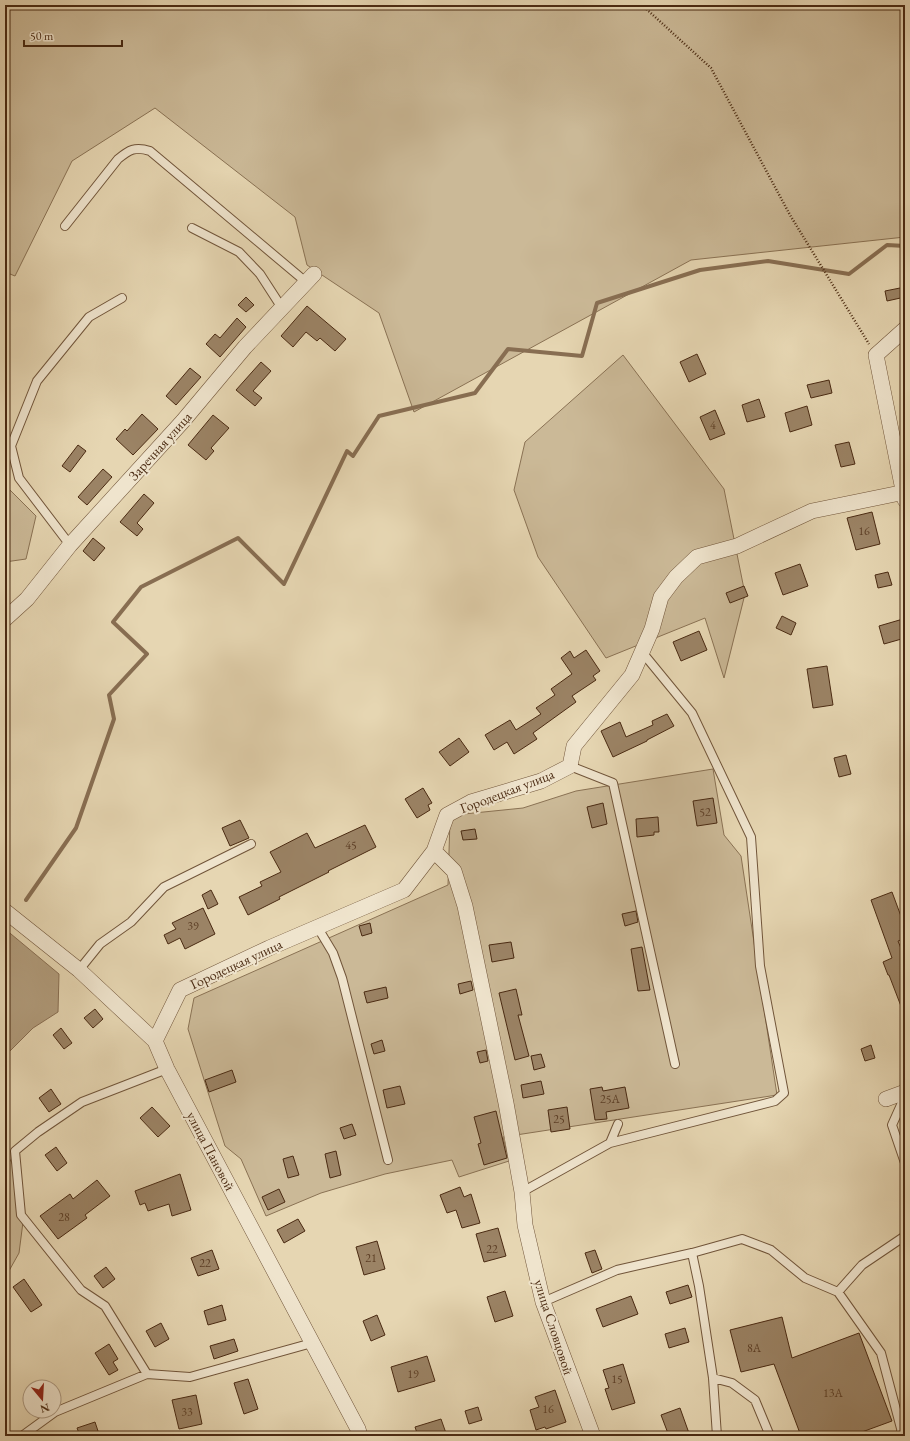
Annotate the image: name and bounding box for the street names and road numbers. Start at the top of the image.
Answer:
street label: Заречная улица [124,408,196,484]
street label: Городецкая улица [457,765,557,817]
street label: Городецкая улица [187,935,285,993]
street label: улица Пановой [183,1108,240,1194]
street label: улица Словцовой [530,1277,578,1378]

